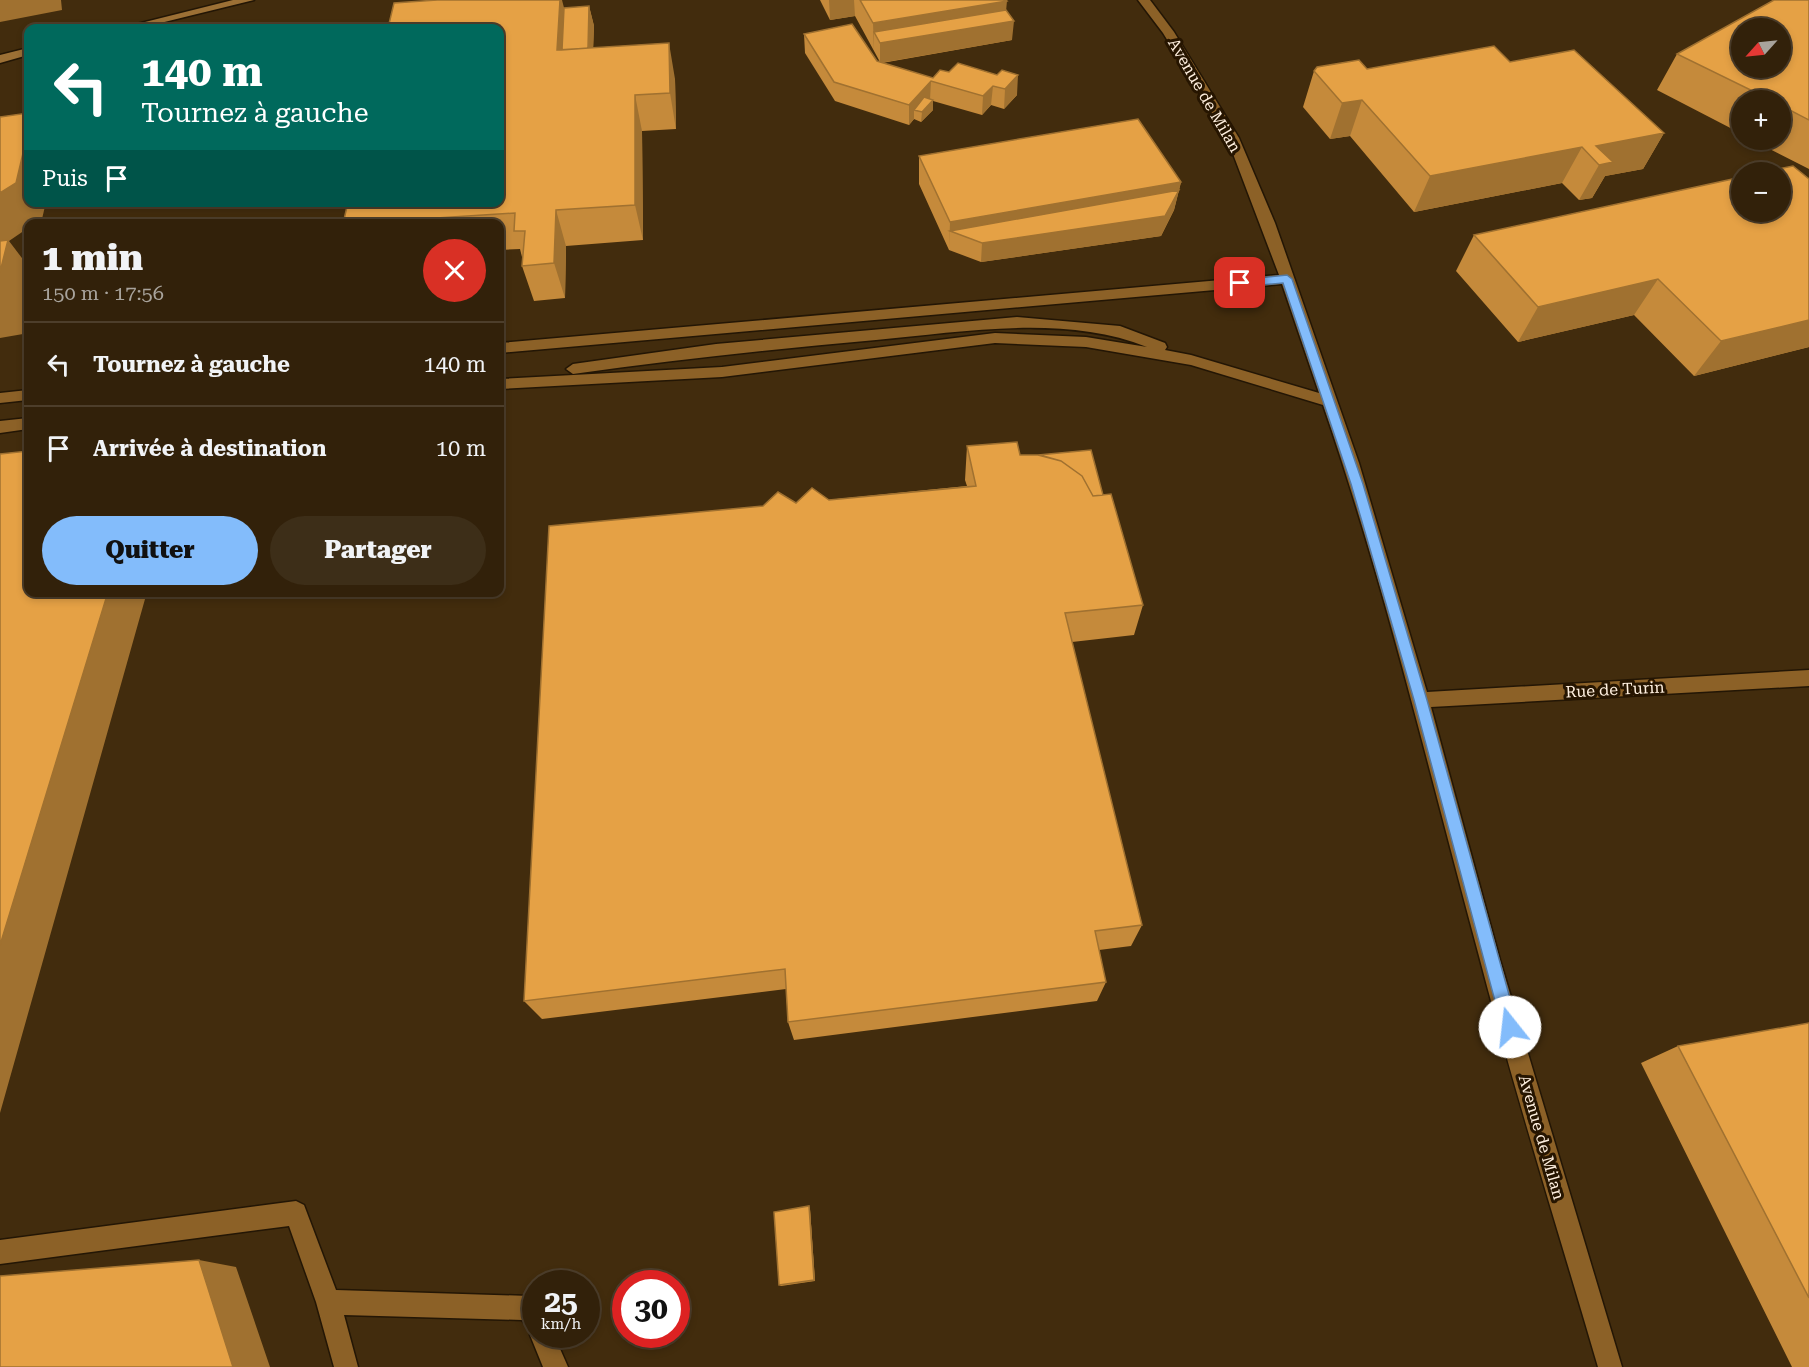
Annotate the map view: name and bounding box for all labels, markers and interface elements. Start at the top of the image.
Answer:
north arrow [1731,18,1791,78]
map controls [1731,18,1791,222]
street label: Avenue de Milan [1164,35,1245,156]
text: 140 m [141,47,263,96]
icon: left [42,48,120,126]
button: + [1731,90,1791,150]
text: Tournez à gauche [141,97,369,129]
icon: arrive [100,162,133,195]
button: − [1731,162,1791,222]
text: Puis [42,166,88,191]
text: 1 min [42,237,143,279]
button: close [423,239,486,302]
pin [1214,257,1265,308]
icon: arrive [1223,266,1256,299]
text: 150 m · 17:56 [42,281,164,305]
icon: left [42,348,75,381]
text: Tournez à gauche [93,352,290,377]
text: 140 m [423,352,486,377]
icon: arrive [42,432,75,465]
text: Arrivée à destination [93,436,327,461]
text: 10 m [436,436,486,461]
button: Quitter [42,516,258,585]
button: Partager [270,516,486,585]
street label: Rue de Turin [1565,677,1665,702]
position arrow [1478,995,1542,1059]
street label: Avenue de Milan [1515,1073,1568,1202]
speed limit sign: 30 [612,1270,690,1348]
text: 25 [544,1284,578,1319]
text: km/h [541,1315,581,1333]

